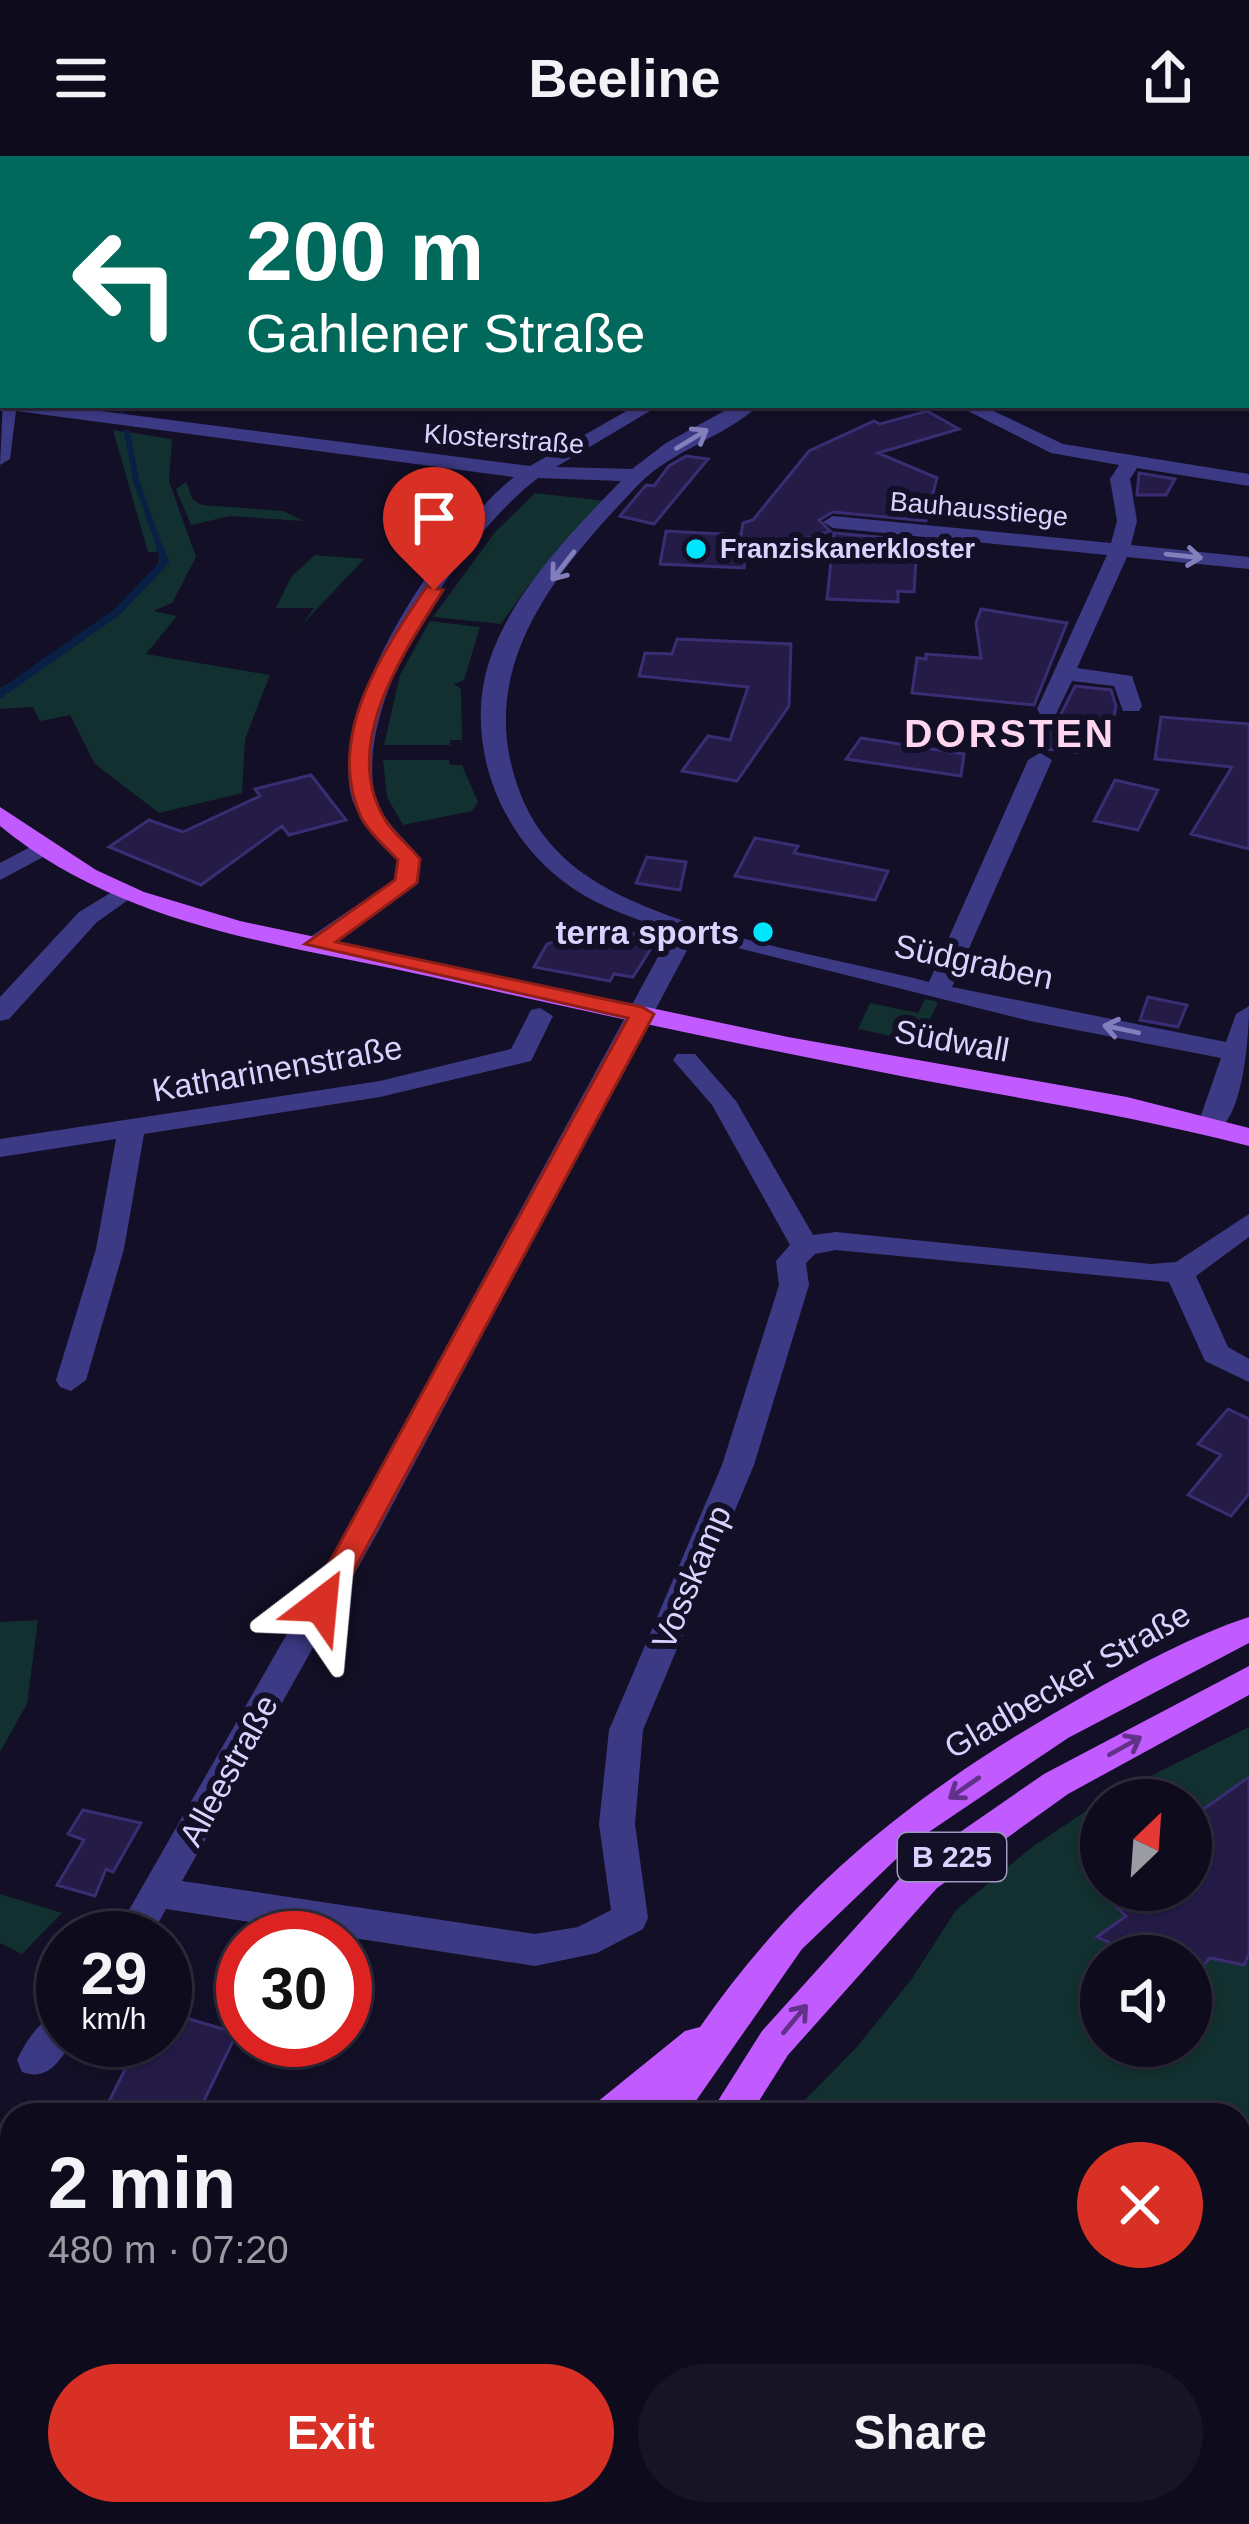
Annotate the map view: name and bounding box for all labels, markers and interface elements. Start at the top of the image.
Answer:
icon: menu [48,45,114,111]
icon: share [1135,45,1201,111]
text: Beeline [528,48,721,108]
icon: left [48,204,204,360]
text: 200 m [246,204,484,298]
text: Gahlener Straße [246,303,645,363]
street label: Klosterstraße [423,418,585,460]
one-way arrow [674,427,708,451]
pin [383,467,485,590]
icon: arrive [401,485,467,551]
street label: Bauhausstiege [889,486,1069,532]
place label: Franziskanerkloster [720,534,976,564]
marker: Franziskanerkloster [683,536,709,562]
one-way arrow [1164,545,1203,568]
one-way arrow [550,549,577,581]
district label: DORSTEN [904,712,1116,755]
place label: terra sports [556,914,739,951]
marker: terra sports [750,919,776,945]
street label: Südgraben [891,927,1057,996]
street label: Südwall [892,1012,1012,1069]
one-way arrow [1102,1017,1141,1039]
street label: Katharinenstraße [149,1028,405,1109]
street label: Vosskamp [645,1500,738,1654]
position arrow [258,1542,384,1668]
street label: Gladbecker Straße [938,1595,1196,1766]
street label: Alleestraße [172,1688,285,1852]
one-way arrow [1106,1734,1141,1757]
one-way arrow [948,1775,981,1800]
north arrow [1080,1779,1212,1911]
map controls [1080,1779,1212,2067]
road number: B 225 [898,1833,1006,1881]
speed limit sign: 30 [216,1911,372,2067]
button: sound [1080,1935,1212,2067]
text: 29 [81,1940,147,2007]
text: km/h [81,2002,147,2035]
one-way arrow [781,2004,809,2035]
button: close [1077,2142,1203,2268]
text: 2 min [48,2143,236,2223]
text: 480 m · 07:20 [48,2228,289,2271]
button: Exit [48,2364,614,2502]
button: Share [638,2364,1203,2502]

